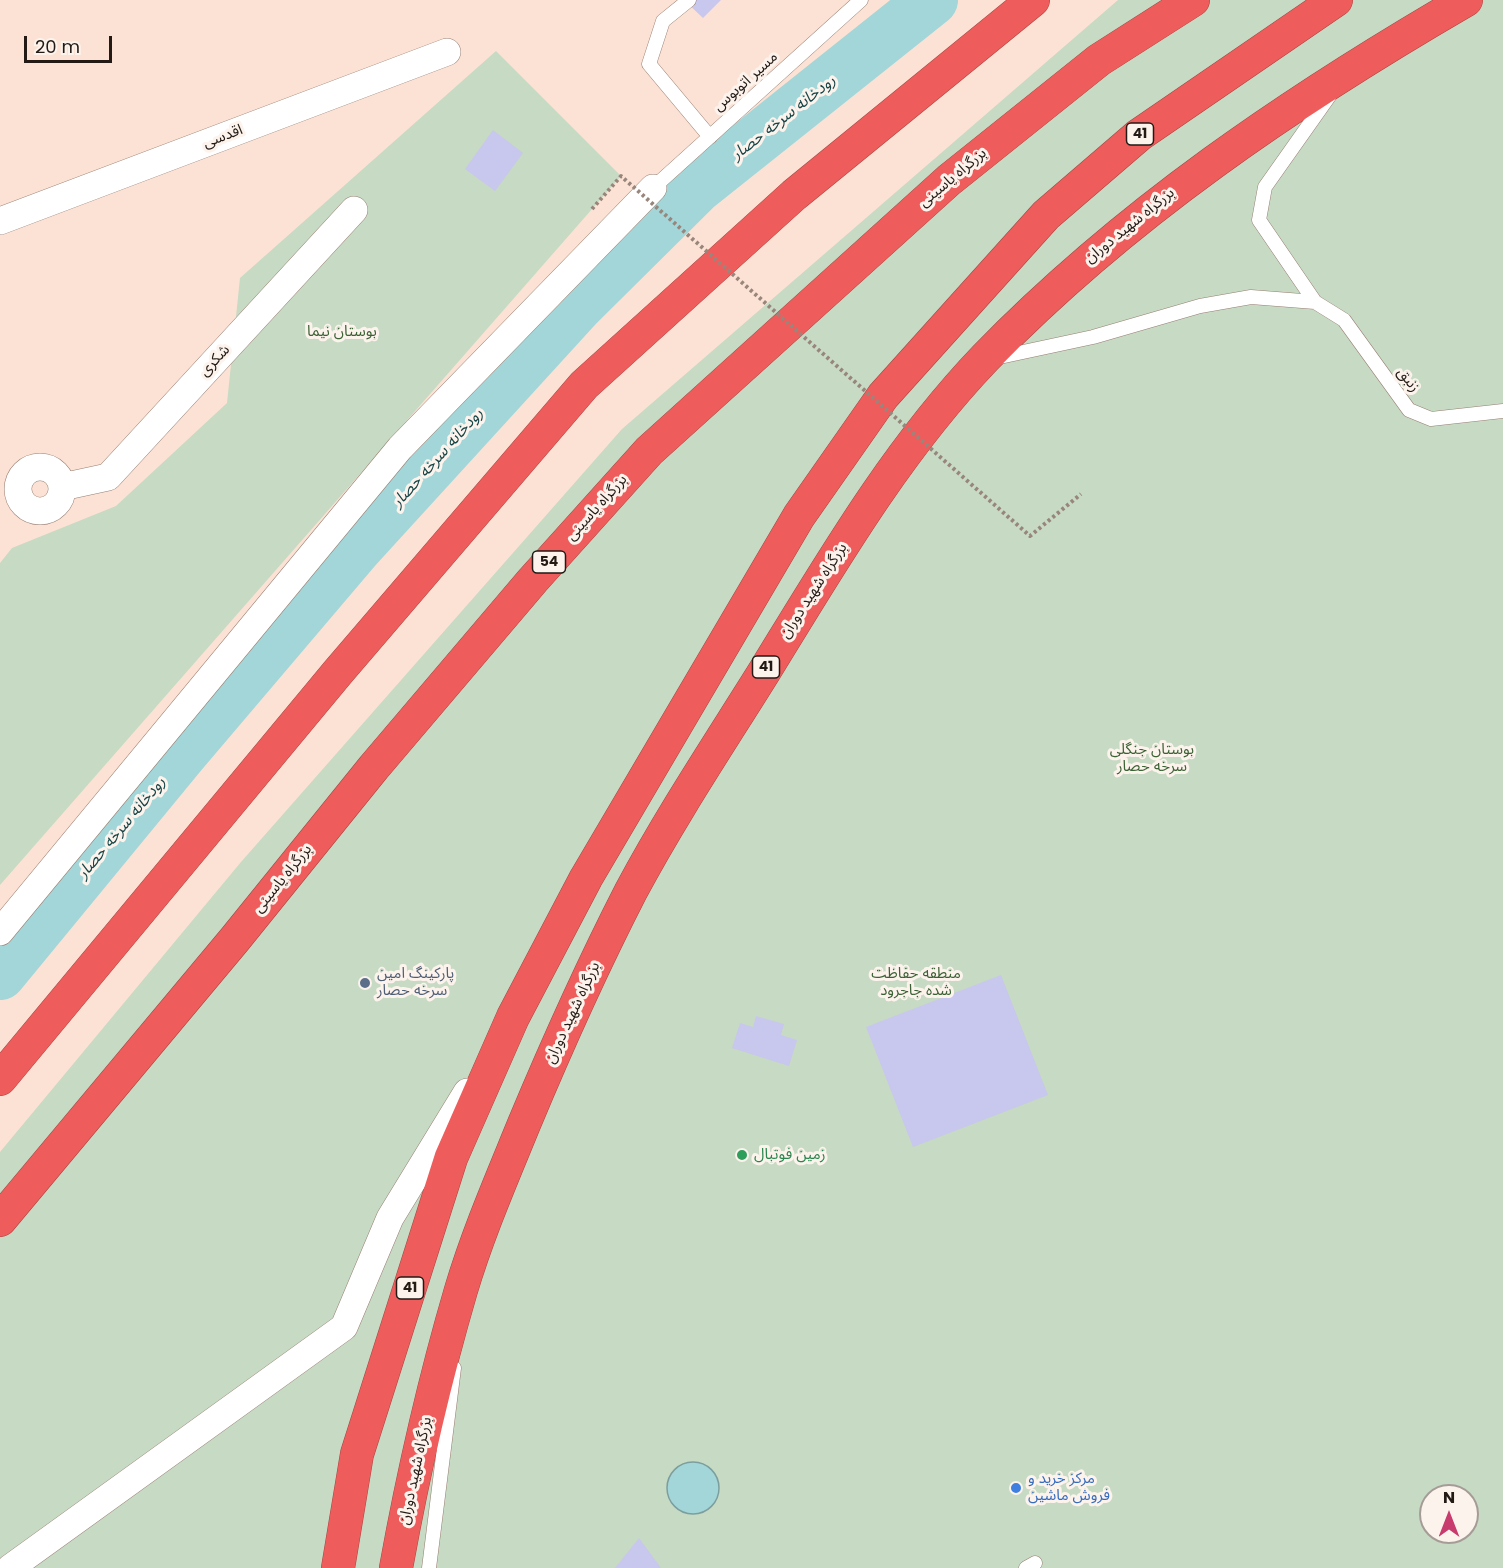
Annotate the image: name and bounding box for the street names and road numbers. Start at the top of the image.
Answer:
street label: مسیر اتوبوس [710,48,782,116]
street label: اقدسی [201,121,245,153]
road number: 41 [1126,123,1154,145]
street label: بزرگراه یاسینی [916,145,990,211]
street label: بزرگراه شهید دوران [1082,184,1178,268]
street label: شکری [196,341,234,381]
street label: زنبق [1393,364,1423,396]
street label: بزرگراه یاسینی [563,471,631,545]
street label: بزرگراه شهید دوران [776,540,852,642]
road number: 54 [532,551,566,573]
road number: 41 [752,656,780,678]
street label: بزرگراه یاسینی [250,841,316,917]
street label: بزرگراه شهید دوران [542,959,604,1067]
road number: 41 [396,1277,424,1299]
street label: بزرگراه شهید دوران [396,1415,436,1527]

